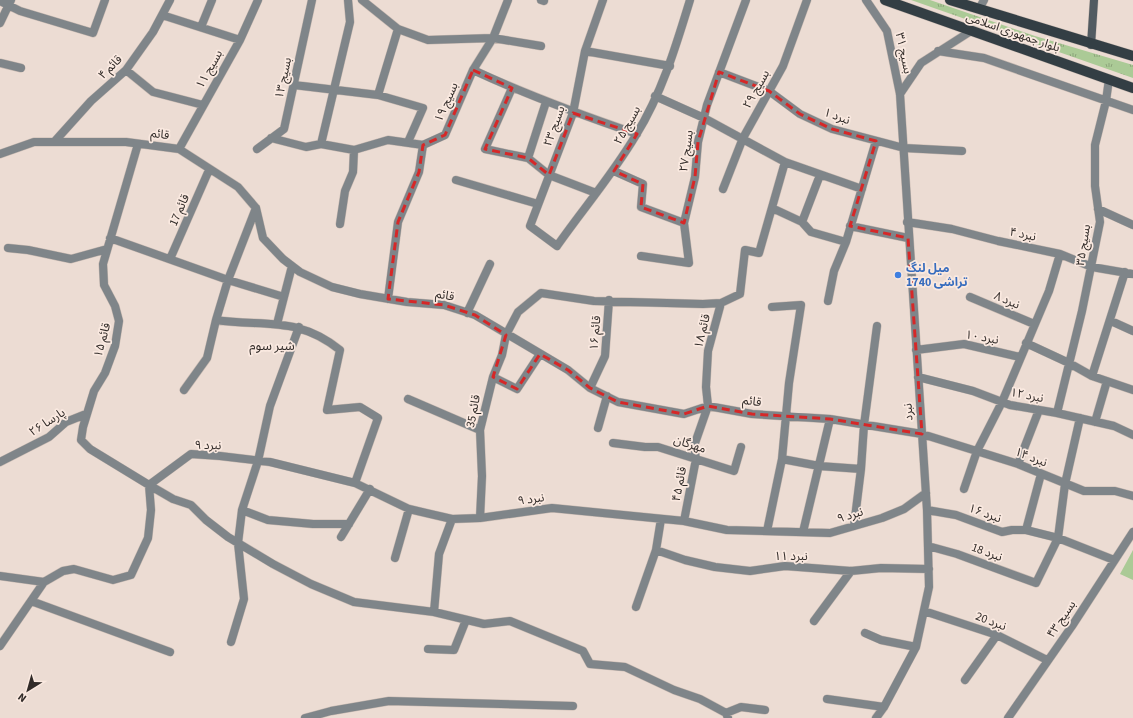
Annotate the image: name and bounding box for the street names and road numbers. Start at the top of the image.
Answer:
street label: بلوار جمهوری اسلامی [964,8,1062,57]
street label: بسیج ۳۱ [891,31,916,75]
street label: بسیج ۱۱ [192,47,227,92]
street label: قائم ۴ [94,51,126,83]
street label: بسیج ۱۳ [271,56,296,100]
street label: بسیج ۲۹ [739,67,774,112]
street label: بسیج ۱۹ [430,80,463,125]
street label: بسیج ۲۵ [610,103,645,148]
street label: بسیج ۲۳ [539,104,570,149]
street label: نبرد ۱ [821,104,852,129]
street label: قائم [150,125,170,144]
street label: بسیج ۲۷ [675,129,698,173]
street label: قائم 17 [165,192,194,229]
street label: نبرد ۴ [1008,223,1038,246]
street label: بسیج ۳۵ [1072,223,1095,267]
street label: قائم [434,285,456,306]
street label: نبرد ۸ [991,287,1022,314]
street label: قائم ۱۸ [690,312,715,350]
street label: قائم ۱۶ [586,315,605,351]
street label: قائم ۱۵ [90,321,115,359]
street label: نبرد ۱۰ [964,326,1000,349]
street label: نبرد ۱۲ [1009,384,1045,407]
street label: قائم [741,392,762,411]
street label: قائم 35 [462,393,485,429]
street label: نبرد [899,403,918,421]
street label: پارسا ۲۶ [26,404,69,440]
street label: مهرگان [671,431,708,458]
street label: نبرد ۹ [194,437,222,454]
street label: نبرد ۱۴ [1012,444,1050,471]
street label: قائم ۴۵ [668,465,691,503]
street label: نبرد ۹ [517,489,545,510]
street label: نبرد ۱۶ [966,500,1004,527]
street label: نبرد ۹ [835,503,865,528]
street label: نبرد 18 [969,539,1005,566]
street label: نبرد ۱۱ [774,548,808,565]
street label: بسیج ۴۳ [1043,597,1080,641]
street label: نبرد 20 [973,608,1009,635]

